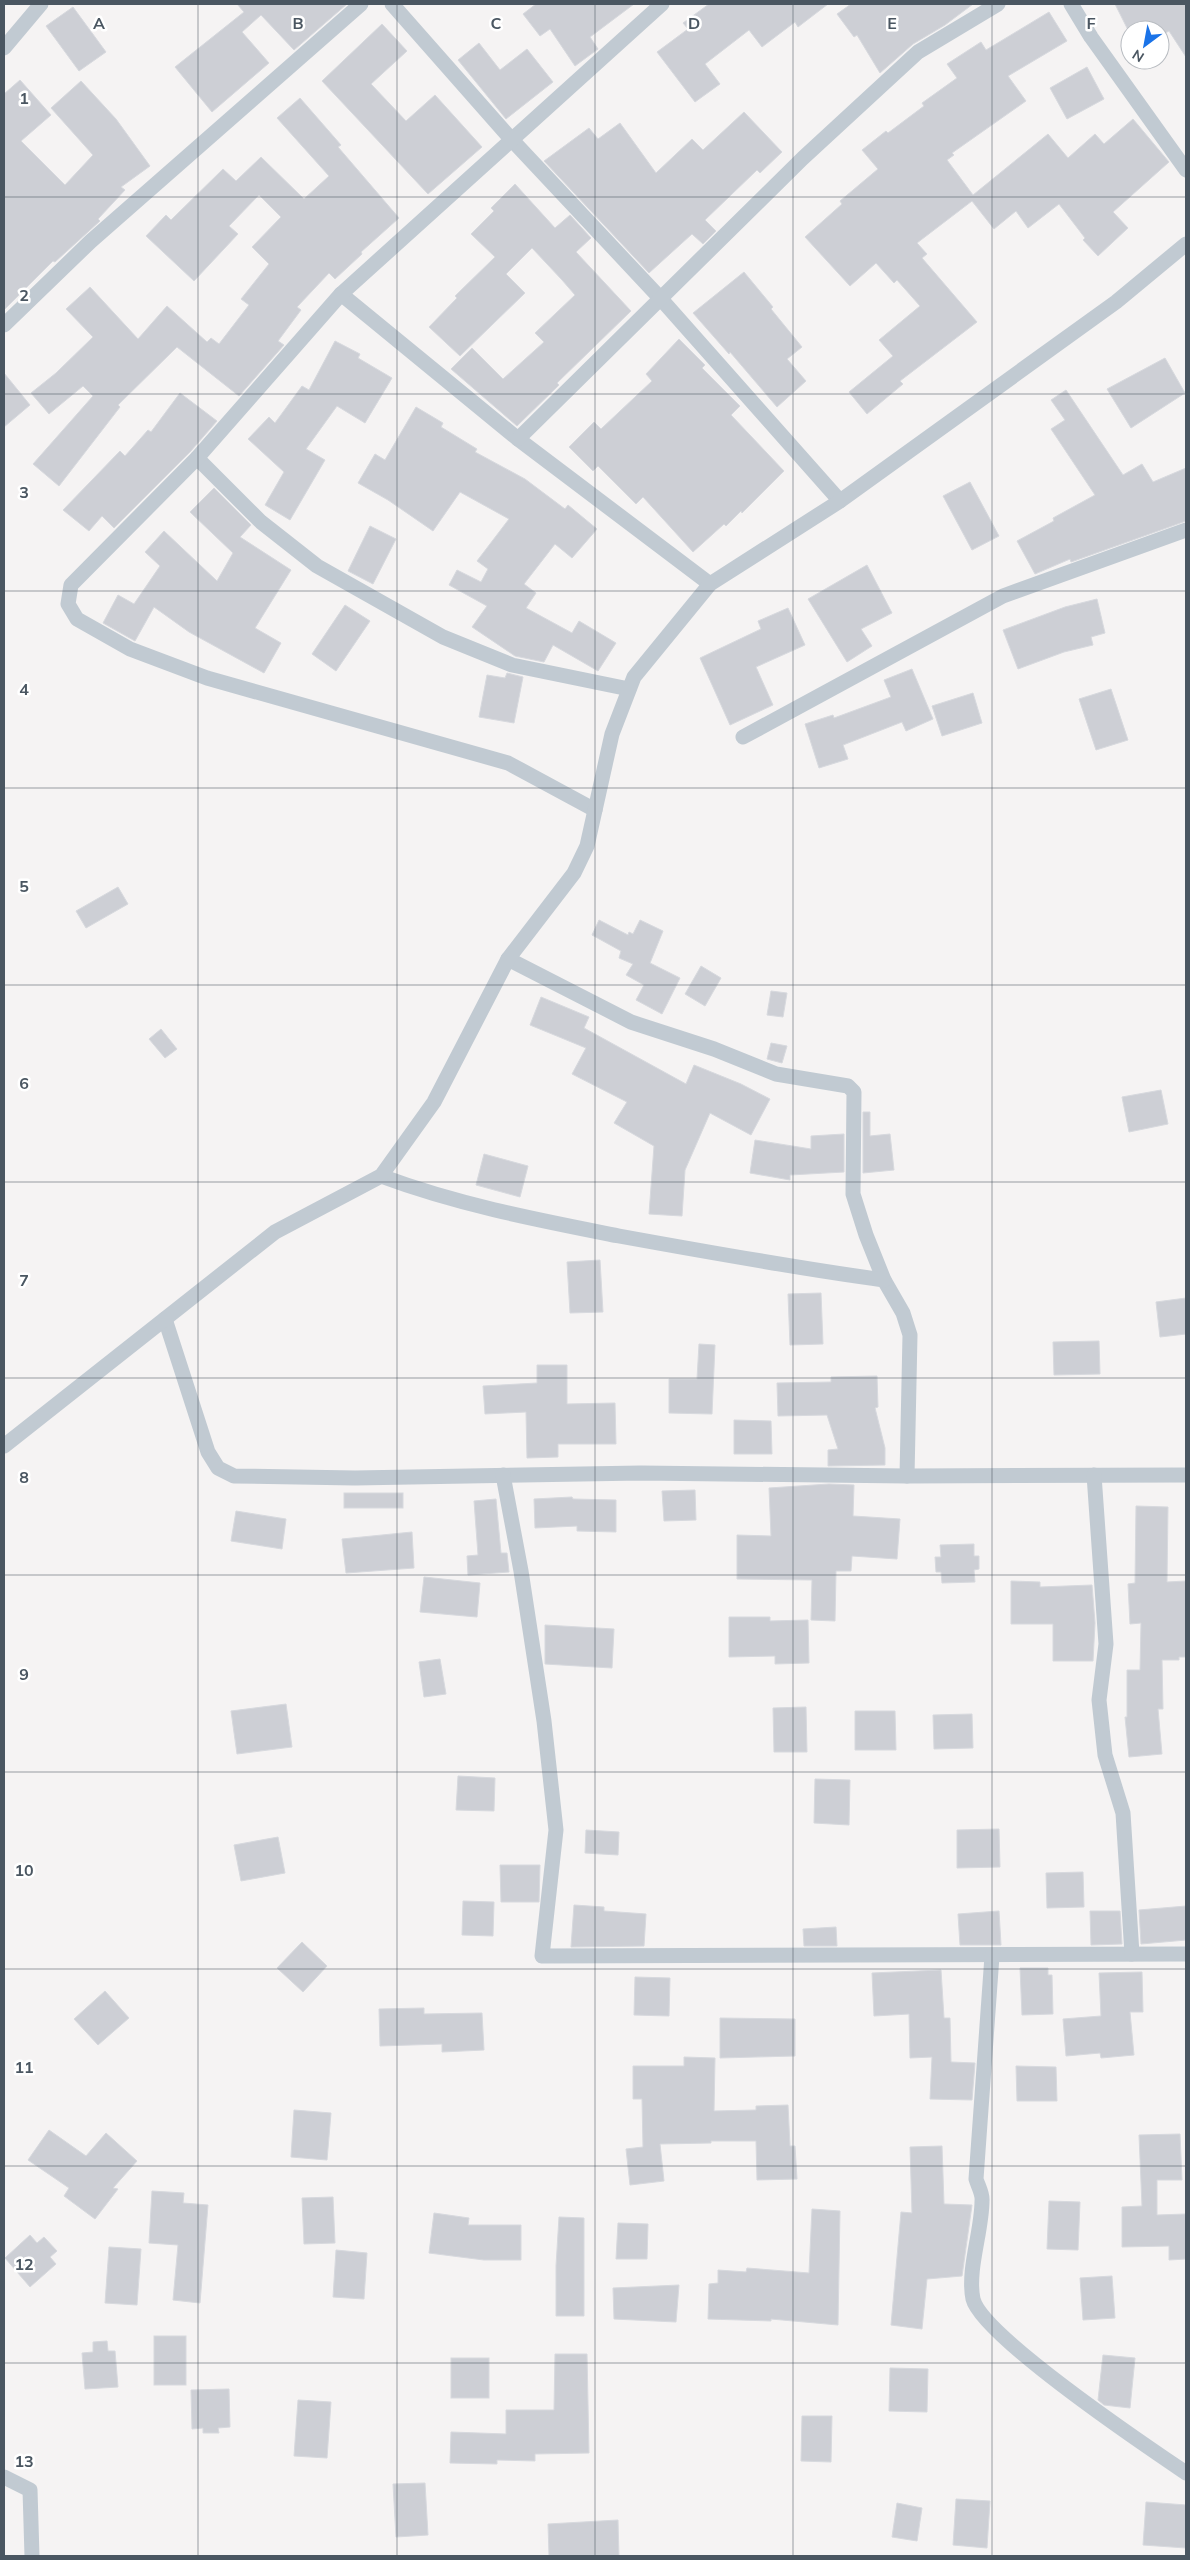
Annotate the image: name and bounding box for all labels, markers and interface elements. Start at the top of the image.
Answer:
text: A [93,13,105,33]
text: B [292,13,304,33]
text: C [491,13,502,33]
text: D [688,13,700,33]
text: E [887,13,897,33]
text: F [1086,13,1096,33]
north arrow [1120,20,1170,70]
text: N [1129,46,1147,66]
text: 1 [19,88,29,108]
text: 2 [19,285,29,305]
text: 3 [19,482,29,502]
text: 4 [19,679,29,699]
text: 5 [19,876,29,896]
text: 6 [19,1073,29,1093]
text: 7 [19,1270,29,1290]
text: 8 [19,1467,29,1487]
text: 9 [19,1664,29,1684]
text: 10 [14,1860,34,1880]
text: 11 [14,2057,34,2077]
text: 12 [14,2254,34,2274]
text: 13 [14,2451,34,2471]

